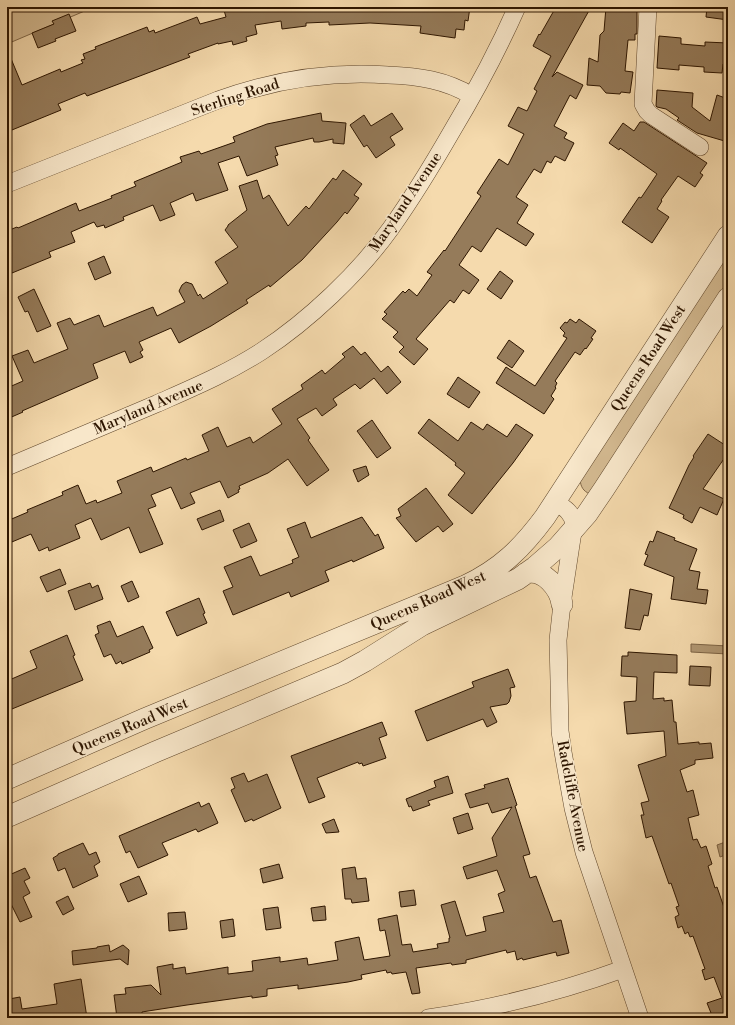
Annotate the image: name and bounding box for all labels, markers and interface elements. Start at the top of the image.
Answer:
street label: Sterling Road [189,74,282,121]
street label: Maryland Avenue [365,148,446,256]
street label: Queens Road West [607,300,691,416]
street label: Maryland Avenue [91,376,206,439]
street label: Queens Road West [368,566,489,634]
street label: Queens Road West [69,693,192,759]
street label: Radcliffe Avenue [552,739,593,853]

